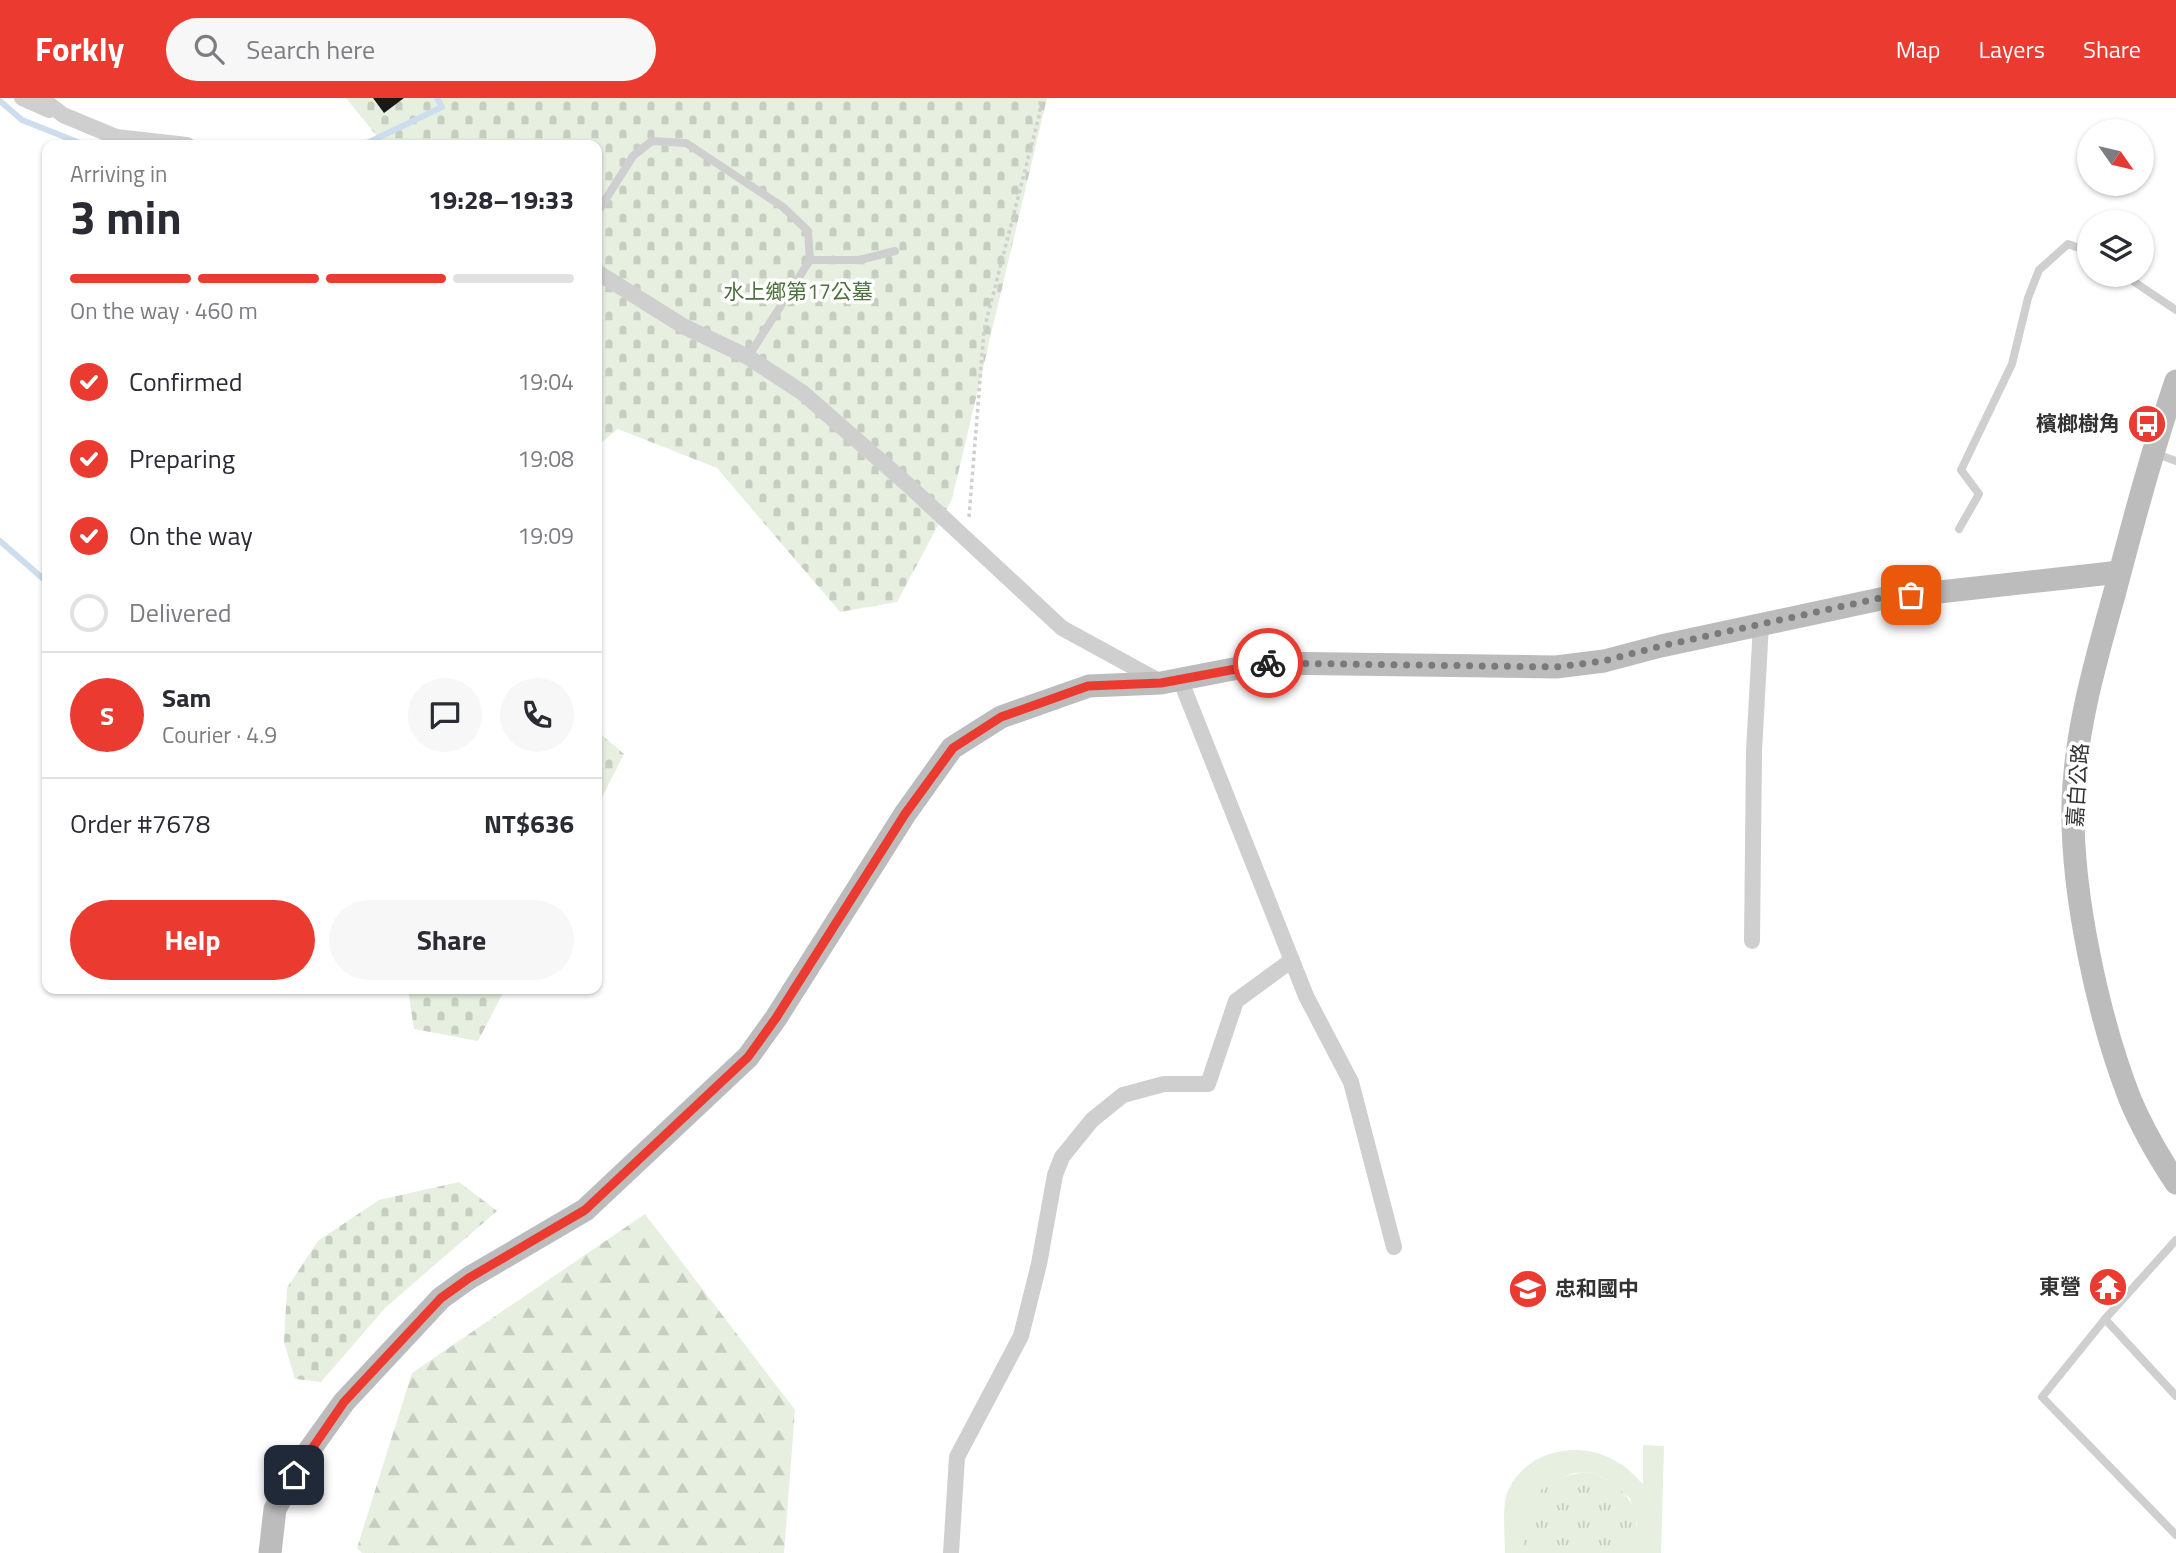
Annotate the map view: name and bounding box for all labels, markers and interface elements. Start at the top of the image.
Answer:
search box [166,18,656,81]
text: Forkly [35,24,124,74]
icon: search [190,30,228,68]
text: Search here [246,30,375,69]
text: Map [1896,31,1941,67]
text: Layers [1979,31,2045,67]
text: Share [2083,31,2141,67]
north arrow [2077,119,2154,196]
map controls [2077,119,2154,287]
text: Arriving in [70,156,167,191]
text: 19:28–19:33 [428,180,574,219]
text: 3 min [70,182,182,252]
button: layers [2077,210,2154,287]
park label: 水上鄉第17公墓 [723,275,873,307]
text: On the way · 460 m [70,293,258,328]
text: Confirmed [129,362,243,401]
icon: check [70,363,108,401]
text: 19:04 [517,364,574,399]
bus stop icon: 檳榔樹角 [2126,403,2168,445]
place label: 檳榔樹角 [2036,407,2120,439]
text: Preparing [129,439,235,478]
icon: check [70,440,108,478]
text: 19:08 [517,441,574,476]
text: On the way [129,516,253,555]
icon: check [70,517,108,555]
text: 19:09 [517,518,574,553]
pin [1881,565,1941,625]
icon: bag [1892,576,1930,614]
text: Delivered [129,593,232,632]
courier [1233,628,1303,698]
icon: bike [1249,644,1287,682]
text: Sam [162,678,211,717]
button: chat [408,678,482,752]
button: phone [500,678,574,752]
text: S [100,696,114,735]
text: Courier · 4.9 [162,717,277,752]
street label: 嘉白公路 [2058,742,2096,828]
text: Order #7678 [70,804,210,843]
text: NT$636 [484,804,574,843]
button: Help [70,900,315,980]
button: Share [329,900,574,980]
temple icon: 東營 [2087,1266,2129,1308]
school or university icon: 忠和國中 [1507,1268,1549,1310]
place label: 東營 [2039,1270,2081,1302]
place label: 忠和國中 [1555,1272,1639,1304]
pin [264,1445,324,1505]
icon: home [275,1456,313,1494]

